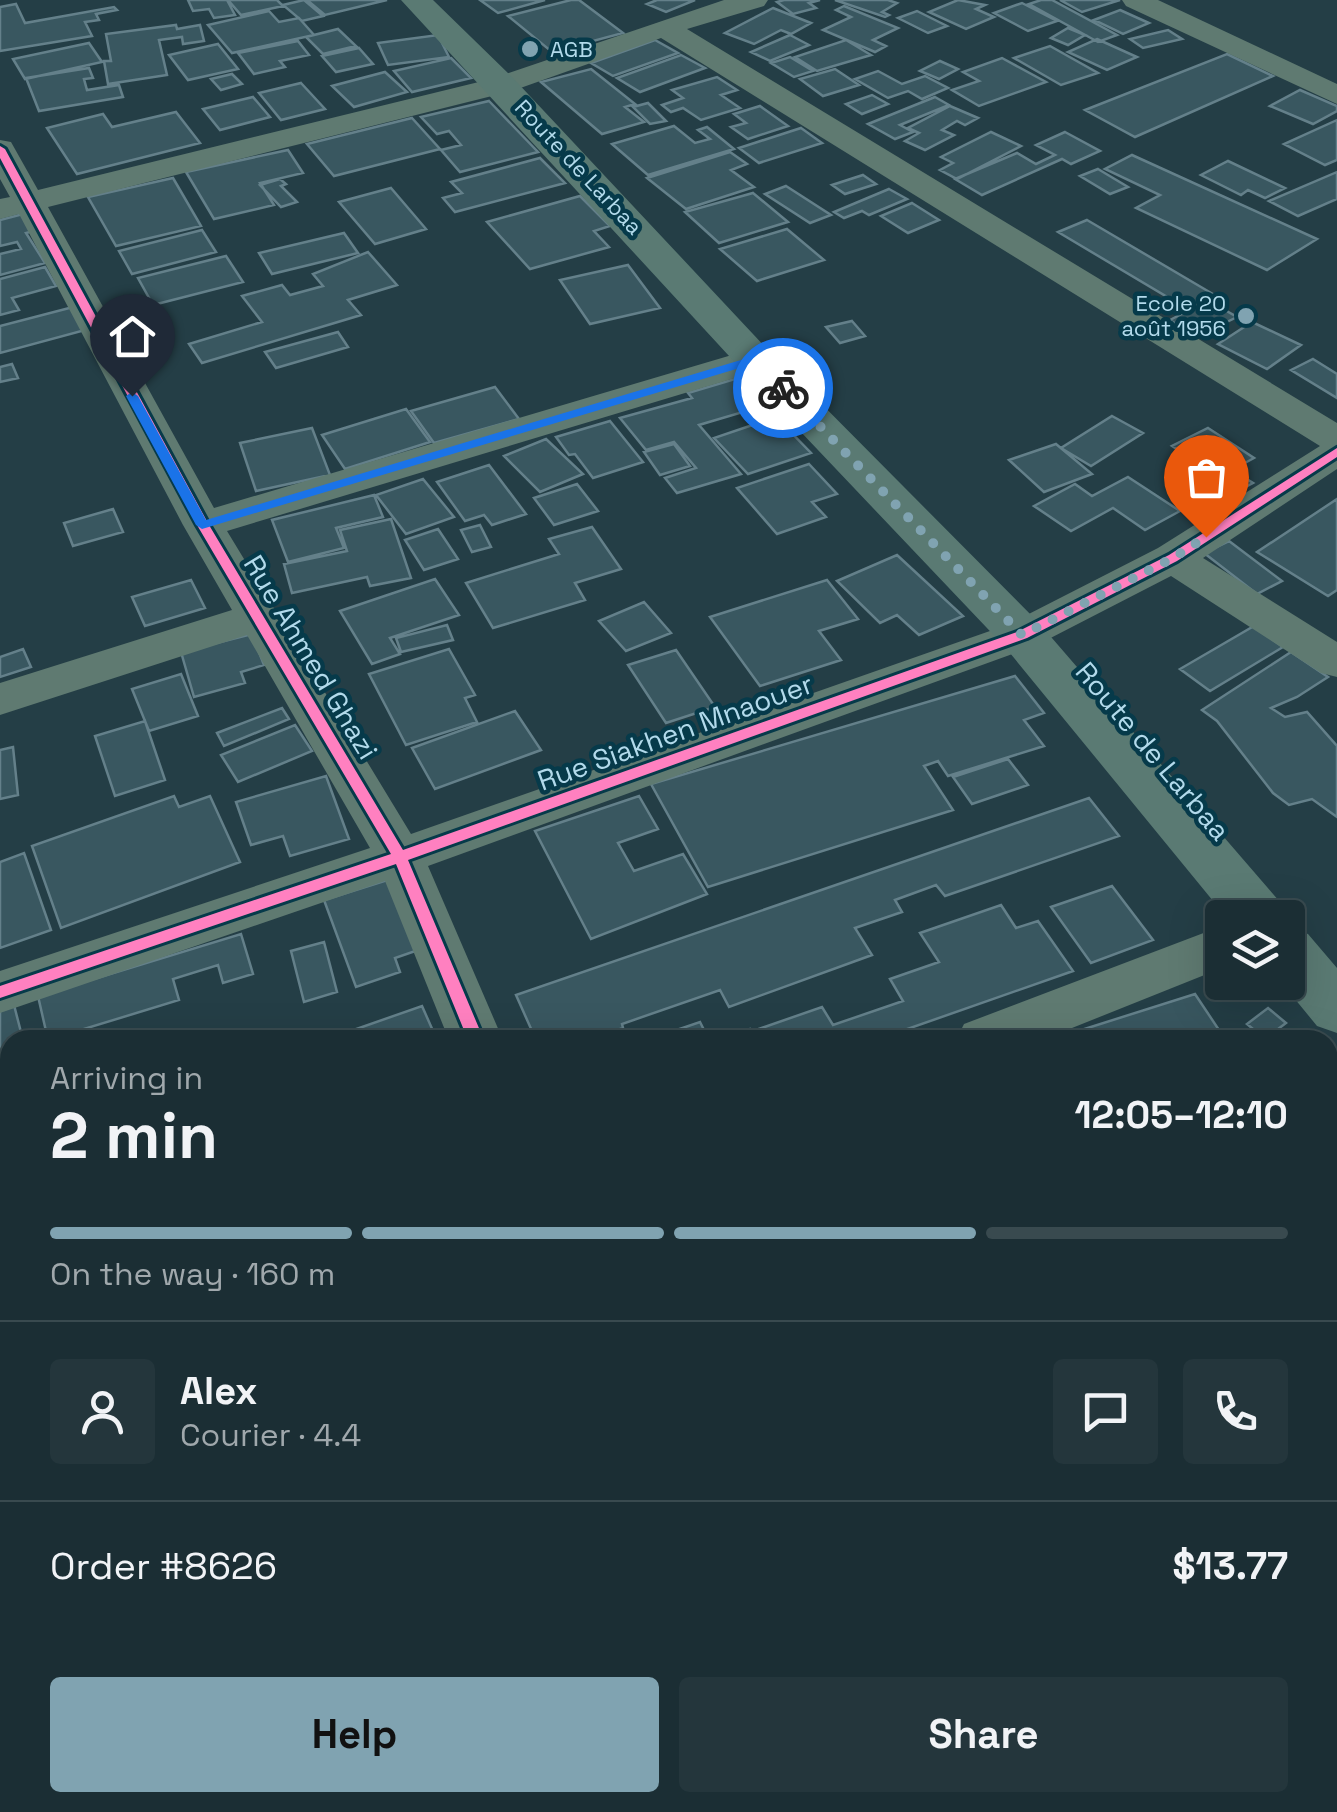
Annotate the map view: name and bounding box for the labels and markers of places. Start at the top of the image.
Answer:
place label: AGB [550,35,593,63]
marker: AGB [519,38,541,60]
place label: Ecole 20 août 1956 [1122,289,1226,342]
pin [90,294,175,397]
marker: Ecole 20 août 1956 [1235,305,1257,327]
pin [1164,435,1249,538]

